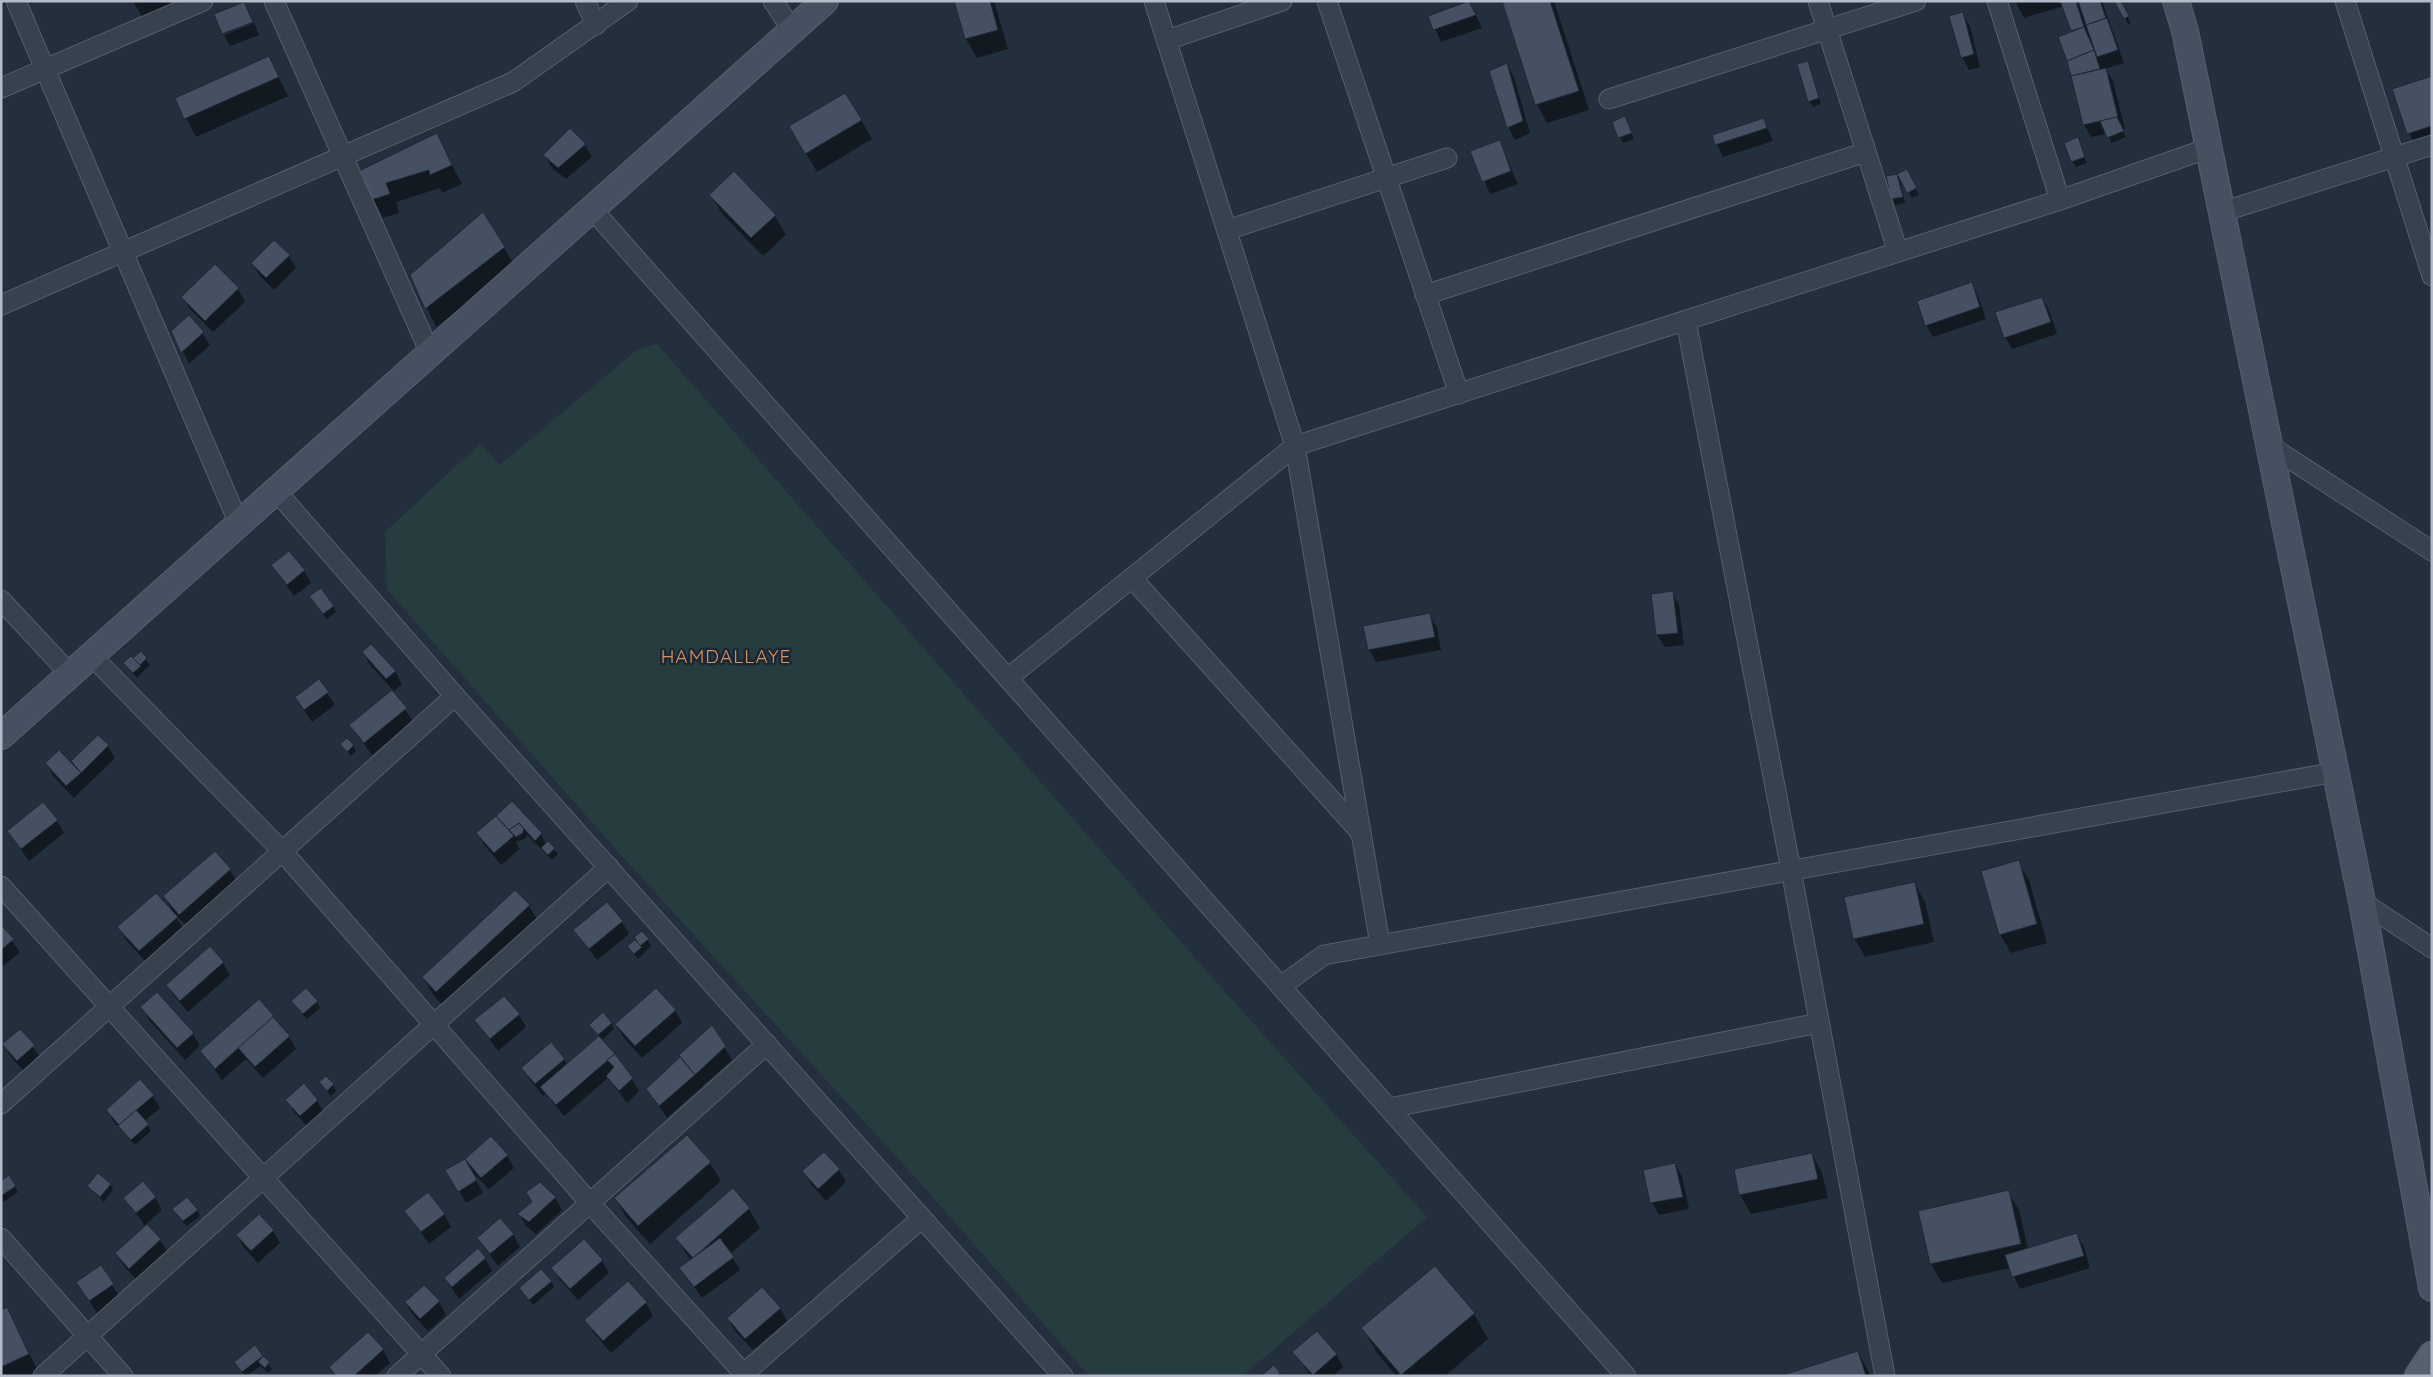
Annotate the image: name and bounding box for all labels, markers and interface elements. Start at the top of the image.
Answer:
district label: HAMDALLAYE [661,644,791,668]

